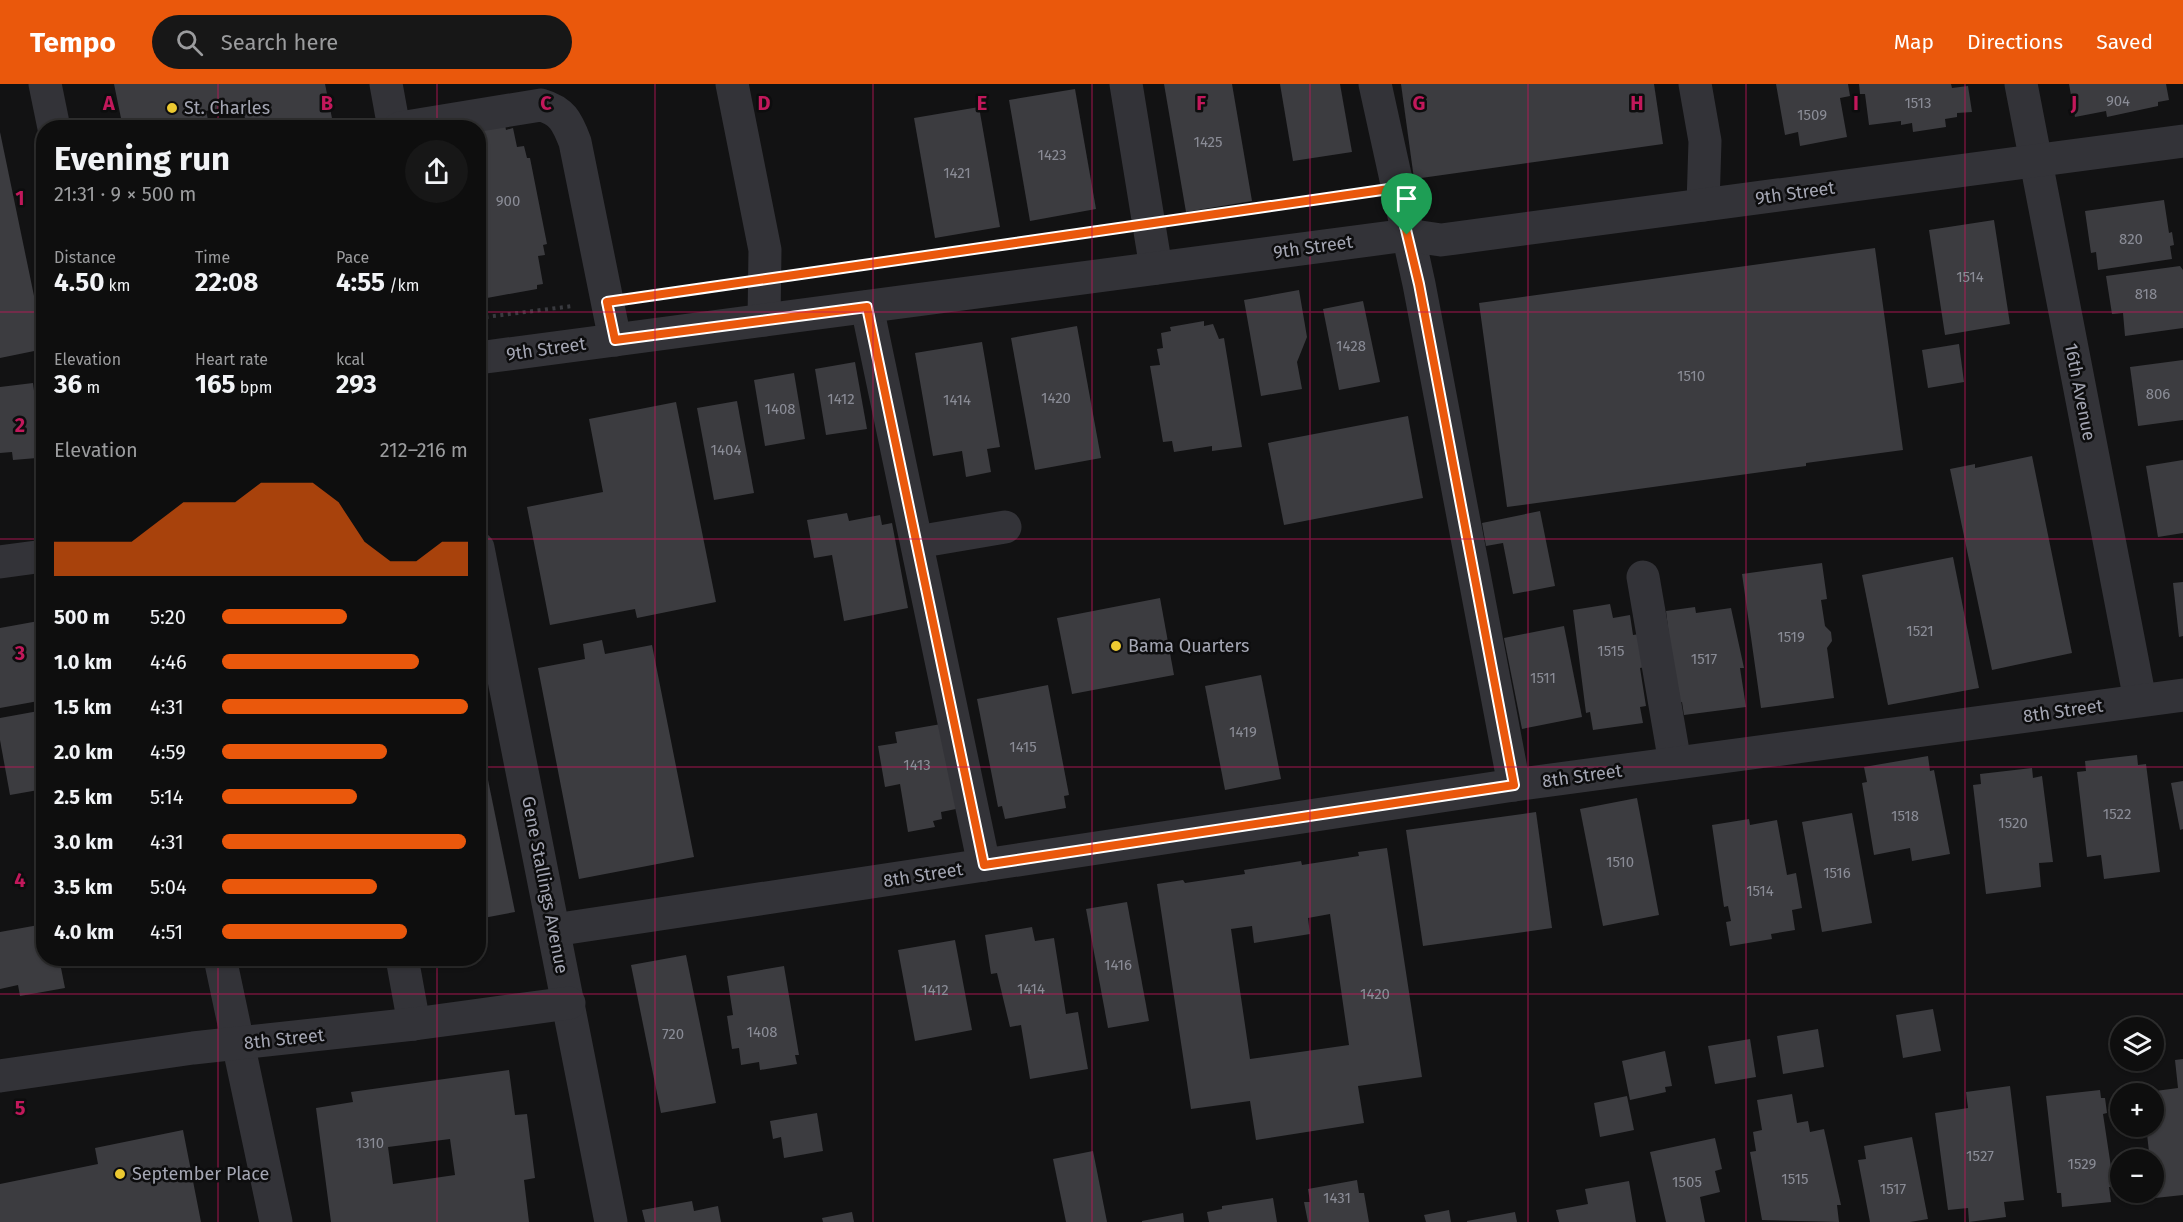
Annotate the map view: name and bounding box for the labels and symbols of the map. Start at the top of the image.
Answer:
text: A [102,91,116,115]
text: B [321,91,333,115]
text: C [540,91,552,115]
text: D [757,91,771,115]
text: E [977,91,987,115]
text: F [1196,91,1206,115]
text: G [1413,91,1425,115]
text: H [1630,91,1644,115]
text: I [1853,91,1859,115]
text: J [2070,91,2077,115]
house number: 904 [2106,92,2130,110]
house number: 1513 [1904,94,1932,112]
place label: St. Charles [184,97,270,119]
marker: St. Charles [165,101,179,115]
house number: 1509 [1797,106,1827,124]
house number: 1425 [1193,133,1223,151]
house number: 1423 [1037,146,1067,164]
house number: 1421 [943,164,971,182]
pin [1381,173,1432,235]
street label: 9th Street [1754,176,1837,209]
text: 1 [15,186,25,210]
house number: 900 [496,192,520,210]
street label: 9th Street [1272,230,1355,263]
house number: 820 [2119,230,2143,248]
house number: 1514 [1956,268,1984,286]
house number: 818 [2135,285,2157,303]
street label: 9th Street [505,332,588,365]
house number: 1428 [1336,337,1366,355]
street label: 16th Avenue [2060,341,2100,443]
house number: 1510 [1677,367,1705,385]
house number: 806 [2146,385,2170,403]
house number: 1420 [1041,389,1071,407]
house number: 1412 [827,390,855,408]
house number: 1414 [943,391,971,409]
house number: 1408 [764,400,796,418]
text: 2 [15,413,25,437]
house number: 1404 [711,441,741,459]
house number: 1521 [1906,622,1934,640]
house number: 1519 [1777,628,1805,646]
place label: Bama Quarters [1128,635,1250,657]
marker: Bama Quarters [1109,639,1123,653]
text: 3 [14,641,25,665]
house number: 1515 [1597,642,1625,660]
house number: 1517 [1691,650,1718,668]
house number: 1511 [1530,669,1556,687]
street label: 8th Street [2022,694,2105,728]
house number: 1419 [1229,723,1257,741]
house number: 1415 [1009,738,1037,756]
house number: 1413 [903,756,931,774]
street label: 8th Street [1541,759,1624,793]
street label: Gene Stallings Avenue [517,794,573,976]
house number: 1522 [2103,805,2131,823]
house number: 1518 [1891,807,1919,825]
house number: 1520 [1998,814,2028,832]
house number: 1510 [1606,853,1634,871]
street label: 8th Street [881,858,965,892]
house number: 1516 [1823,864,1851,882]
text: 4 [14,868,26,892]
house number: 1514 [1746,882,1774,900]
house number: 1416 [1104,956,1132,974]
house number: 1414 [1017,980,1045,998]
house number: 1412 [921,981,949,999]
house number: 1420 [1360,985,1390,1003]
house number: 1408 [746,1023,778,1041]
street label: 8th Street [243,1024,326,1054]
house number: 720 [662,1025,684,1043]
text: 5 [15,1096,26,1120]
house number: 1310 [356,1134,384,1152]
house number: 1527 [1966,1147,1994,1165]
house number: 1529 [2068,1155,2097,1173]
place label: September Place [132,1163,269,1185]
marker: September Place [113,1167,127,1181]
house number: 1515 [1781,1170,1809,1188]
house number: 1505 [1672,1173,1702,1191]
house number: 1517 [1880,1180,1907,1198]
house number: 1431 [1323,1189,1351,1207]

